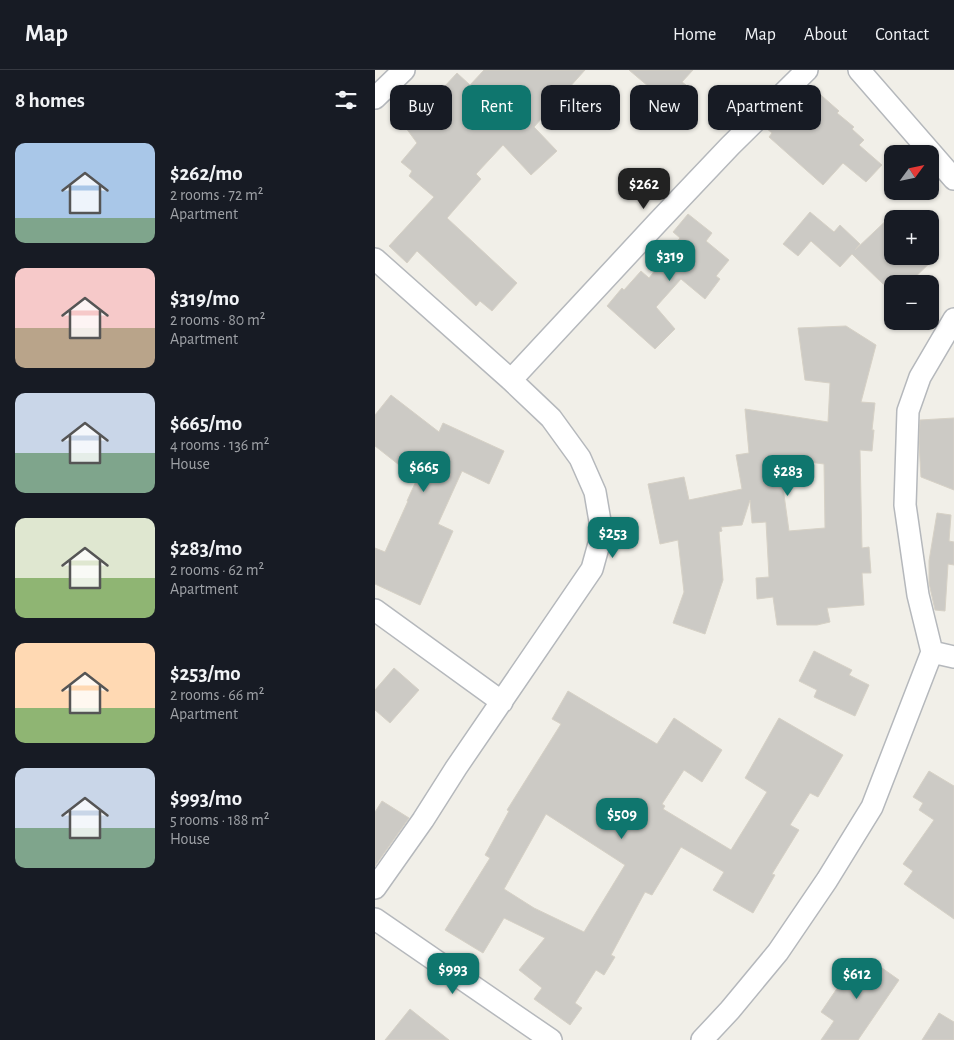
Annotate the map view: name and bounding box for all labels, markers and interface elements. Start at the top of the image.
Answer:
text: Map [25,22,68,46]
text: Home [673,26,716,44]
text: Map [744,26,776,44]
text: About [804,26,847,44]
text: Contact [875,26,929,44]
chip: Buy [390,85,452,130]
chip: Rent [462,85,531,130]
chip: Filters [541,85,620,130]
chip: New [630,85,698,130]
chip: Apartment [708,85,821,130]
icon: filters [332,86,360,114]
text: 8 homes [15,90,85,111]
north arrow [884,145,939,200]
map controls [884,145,939,330]
icon: home [55,163,115,223]
text: $262/mo [170,163,243,184]
pin: $262 [614,168,674,210]
text: $262 [629,176,659,192]
text: 2 rooms · 72 m² [170,187,263,203]
text: Apartment [170,206,238,222]
button: + [884,210,939,265]
pin: $319 [640,240,700,282]
text: $319 [656,248,684,264]
button: − [884,275,939,330]
icon: home [55,288,115,348]
text: $319/mo [170,288,240,309]
text: 2 rooms · 80 m² [170,312,265,328]
text: Apartment [170,331,238,347]
icon: home [55,413,115,473]
text: $665/mo [170,413,242,434]
text: 4 rooms · 136 m² [170,437,269,453]
pin: $665 [394,450,454,493]
pin: $283 [758,454,818,497]
text: House [170,456,210,472]
text: $665 [409,459,439,475]
text: $283 [773,463,803,479]
pin: $253 [583,516,643,559]
text: $253 [599,525,627,541]
icon: home [55,538,115,598]
text: $283/mo [170,538,242,559]
text: 2 rooms · 62 m² [170,562,264,578]
text: Apartment [170,581,238,597]
icon: home [55,663,115,723]
text: $253/mo [170,663,241,684]
text: 2 rooms · 66 m² [170,687,264,703]
text: Apartment [170,706,238,722]
icon: home [55,788,115,848]
text: $993/mo [170,788,242,809]
pin: $509 [592,798,652,840]
text: $509 [607,806,637,822]
text: 5 rooms · 188 m² [170,812,269,828]
text: House [170,831,210,847]
pin: $993 [423,952,483,995]
pin: $612 [827,958,887,1000]
text: $993 [438,961,468,977]
text: $612 [843,966,871,982]

